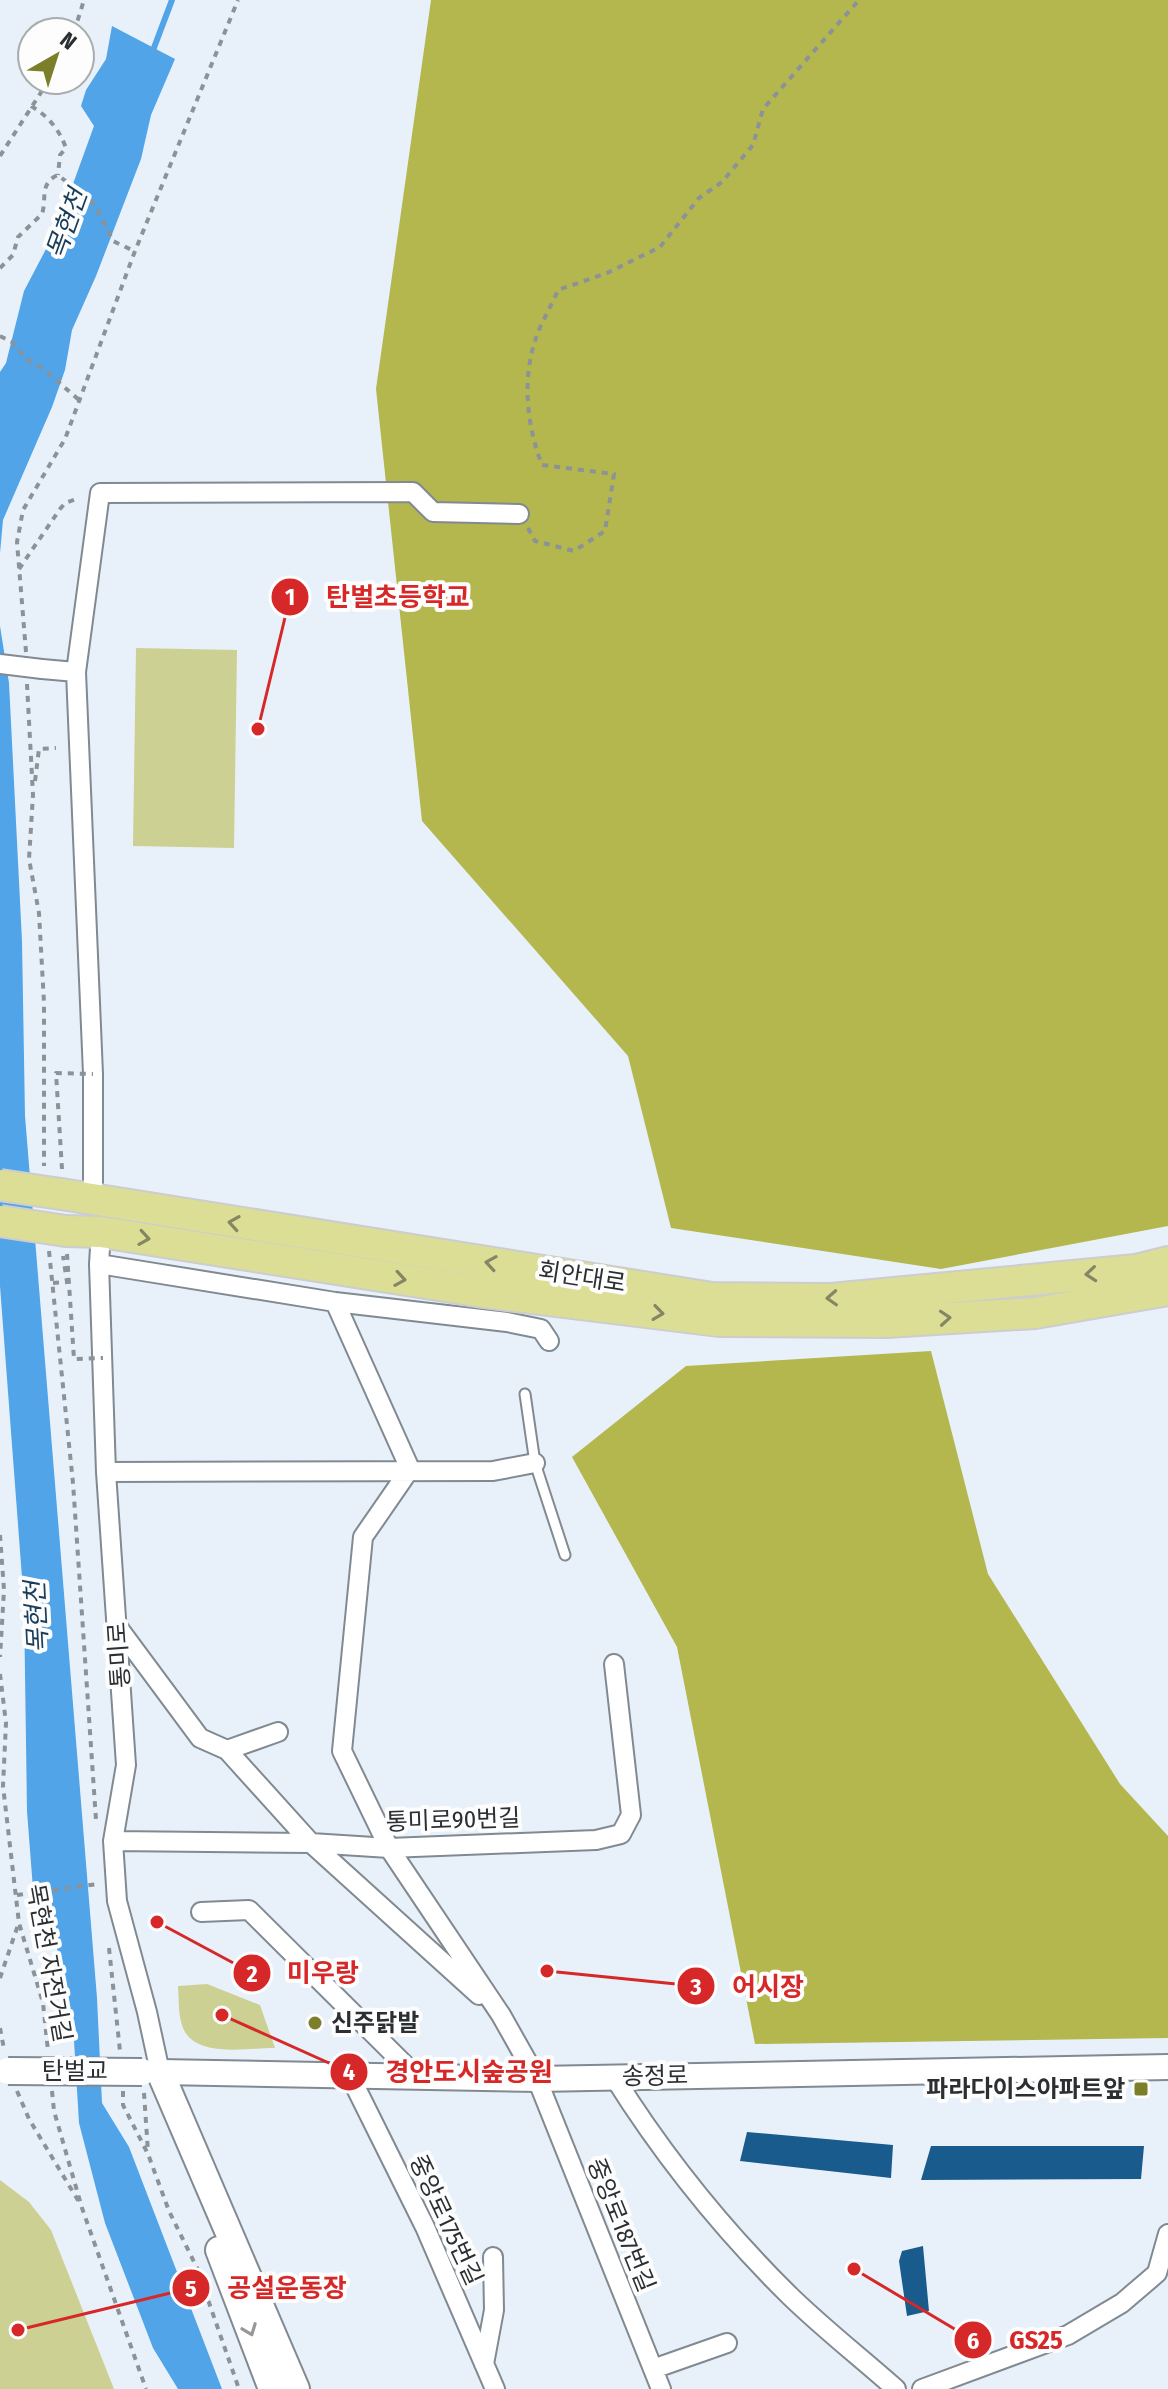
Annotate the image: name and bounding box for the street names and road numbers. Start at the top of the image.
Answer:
street label: 회안대로 [536,1256,628,1298]
street label: 통미로 [103,1621,135,1689]
street label: 통미로90번길 [385,1804,521,1836]
street label: 목현천 자전거길 [21,1882,77,2044]
street label: 탄벌교 [42,2057,108,2085]
street label: 송정로 [622,2061,688,2091]
street label: 중앙로175번길 [404,2151,488,2289]
street label: 중앙로187번길 [582,2154,660,2296]

